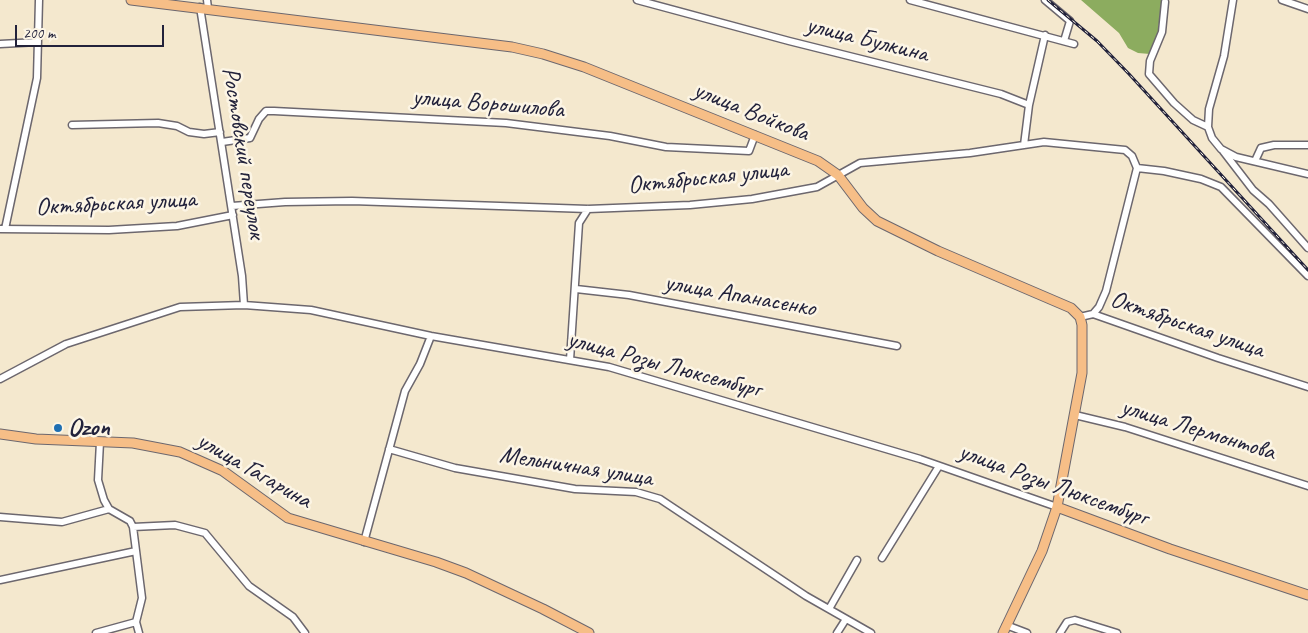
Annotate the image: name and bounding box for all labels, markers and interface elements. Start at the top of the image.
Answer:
street label: улица Булкина [803,10,931,70]
scale bar [18,15,166,47]
text: 200 m [23,24,55,43]
street label: Ростовский переулок [215,65,271,241]
street label: улица Войкова [689,75,813,149]
street label: улица Ворошилова [411,82,565,126]
street label: Октябрьская улица [627,155,789,201]
street label: Октябрьская улица [35,185,197,223]
street label: улица Апанасенко [662,268,818,324]
street label: Октябрьская улица [1106,285,1268,365]
street label: улица Розы Люксембург [564,325,764,405]
street label: улица Лермонтова [1117,392,1279,468]
place label: Ozon [68,413,110,443]
marker: Ozon [52,422,64,434]
street label: улица Гагарина [191,426,317,516]
street label: улица Розы Люксембург [955,437,1151,533]
street label: Мельничная улица [497,440,655,494]

